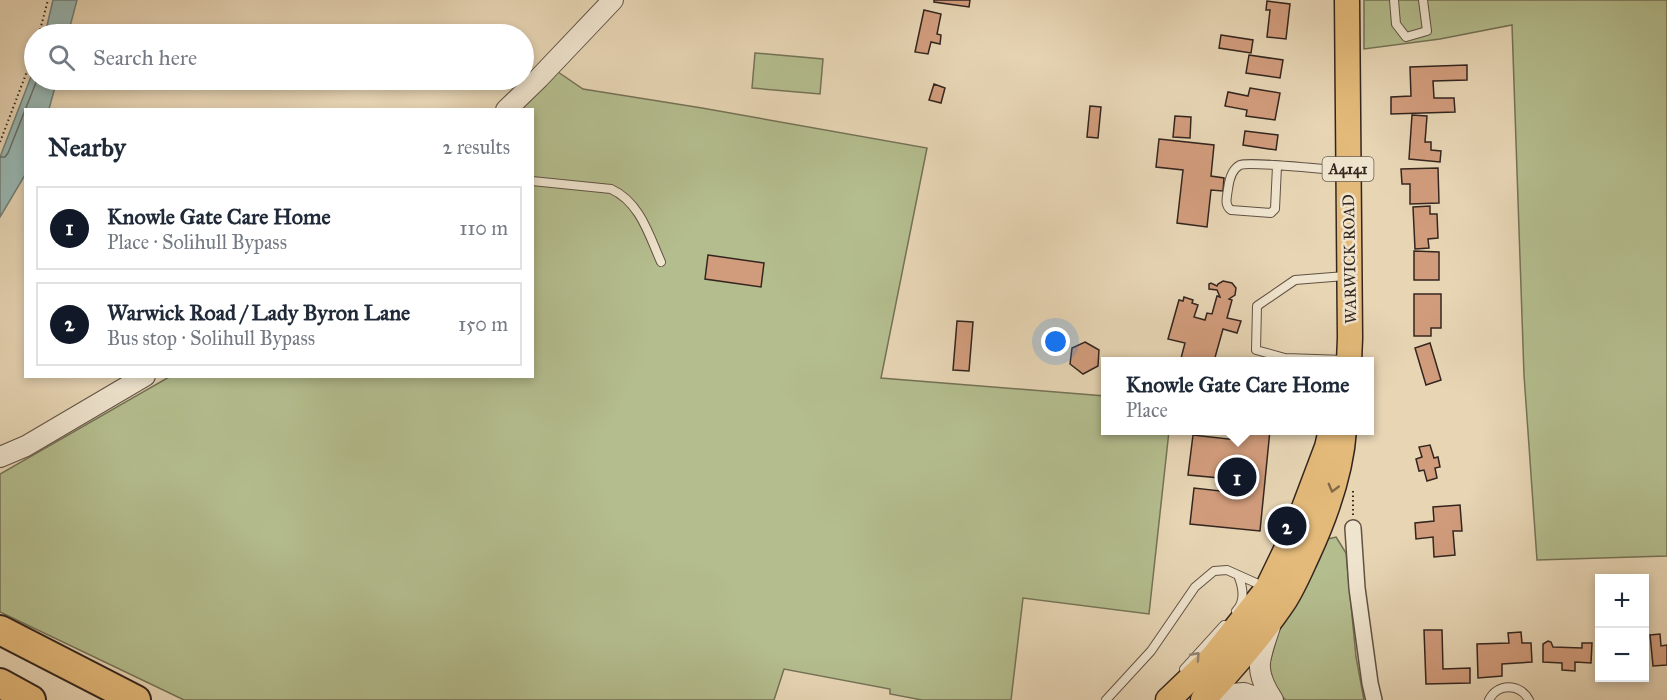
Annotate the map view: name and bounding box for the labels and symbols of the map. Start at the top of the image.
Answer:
road number: A4141 [1322,157,1374,181]
street label: WARWICK ROAD [1339,194,1360,324]
your location [1041,327,1070,356]
pin: 1 [1218,454,1256,500]
one-way arrow [1328,482,1340,493]
pin: 2 [1268,504,1306,548]
one-way arrow [1189,652,1200,663]

